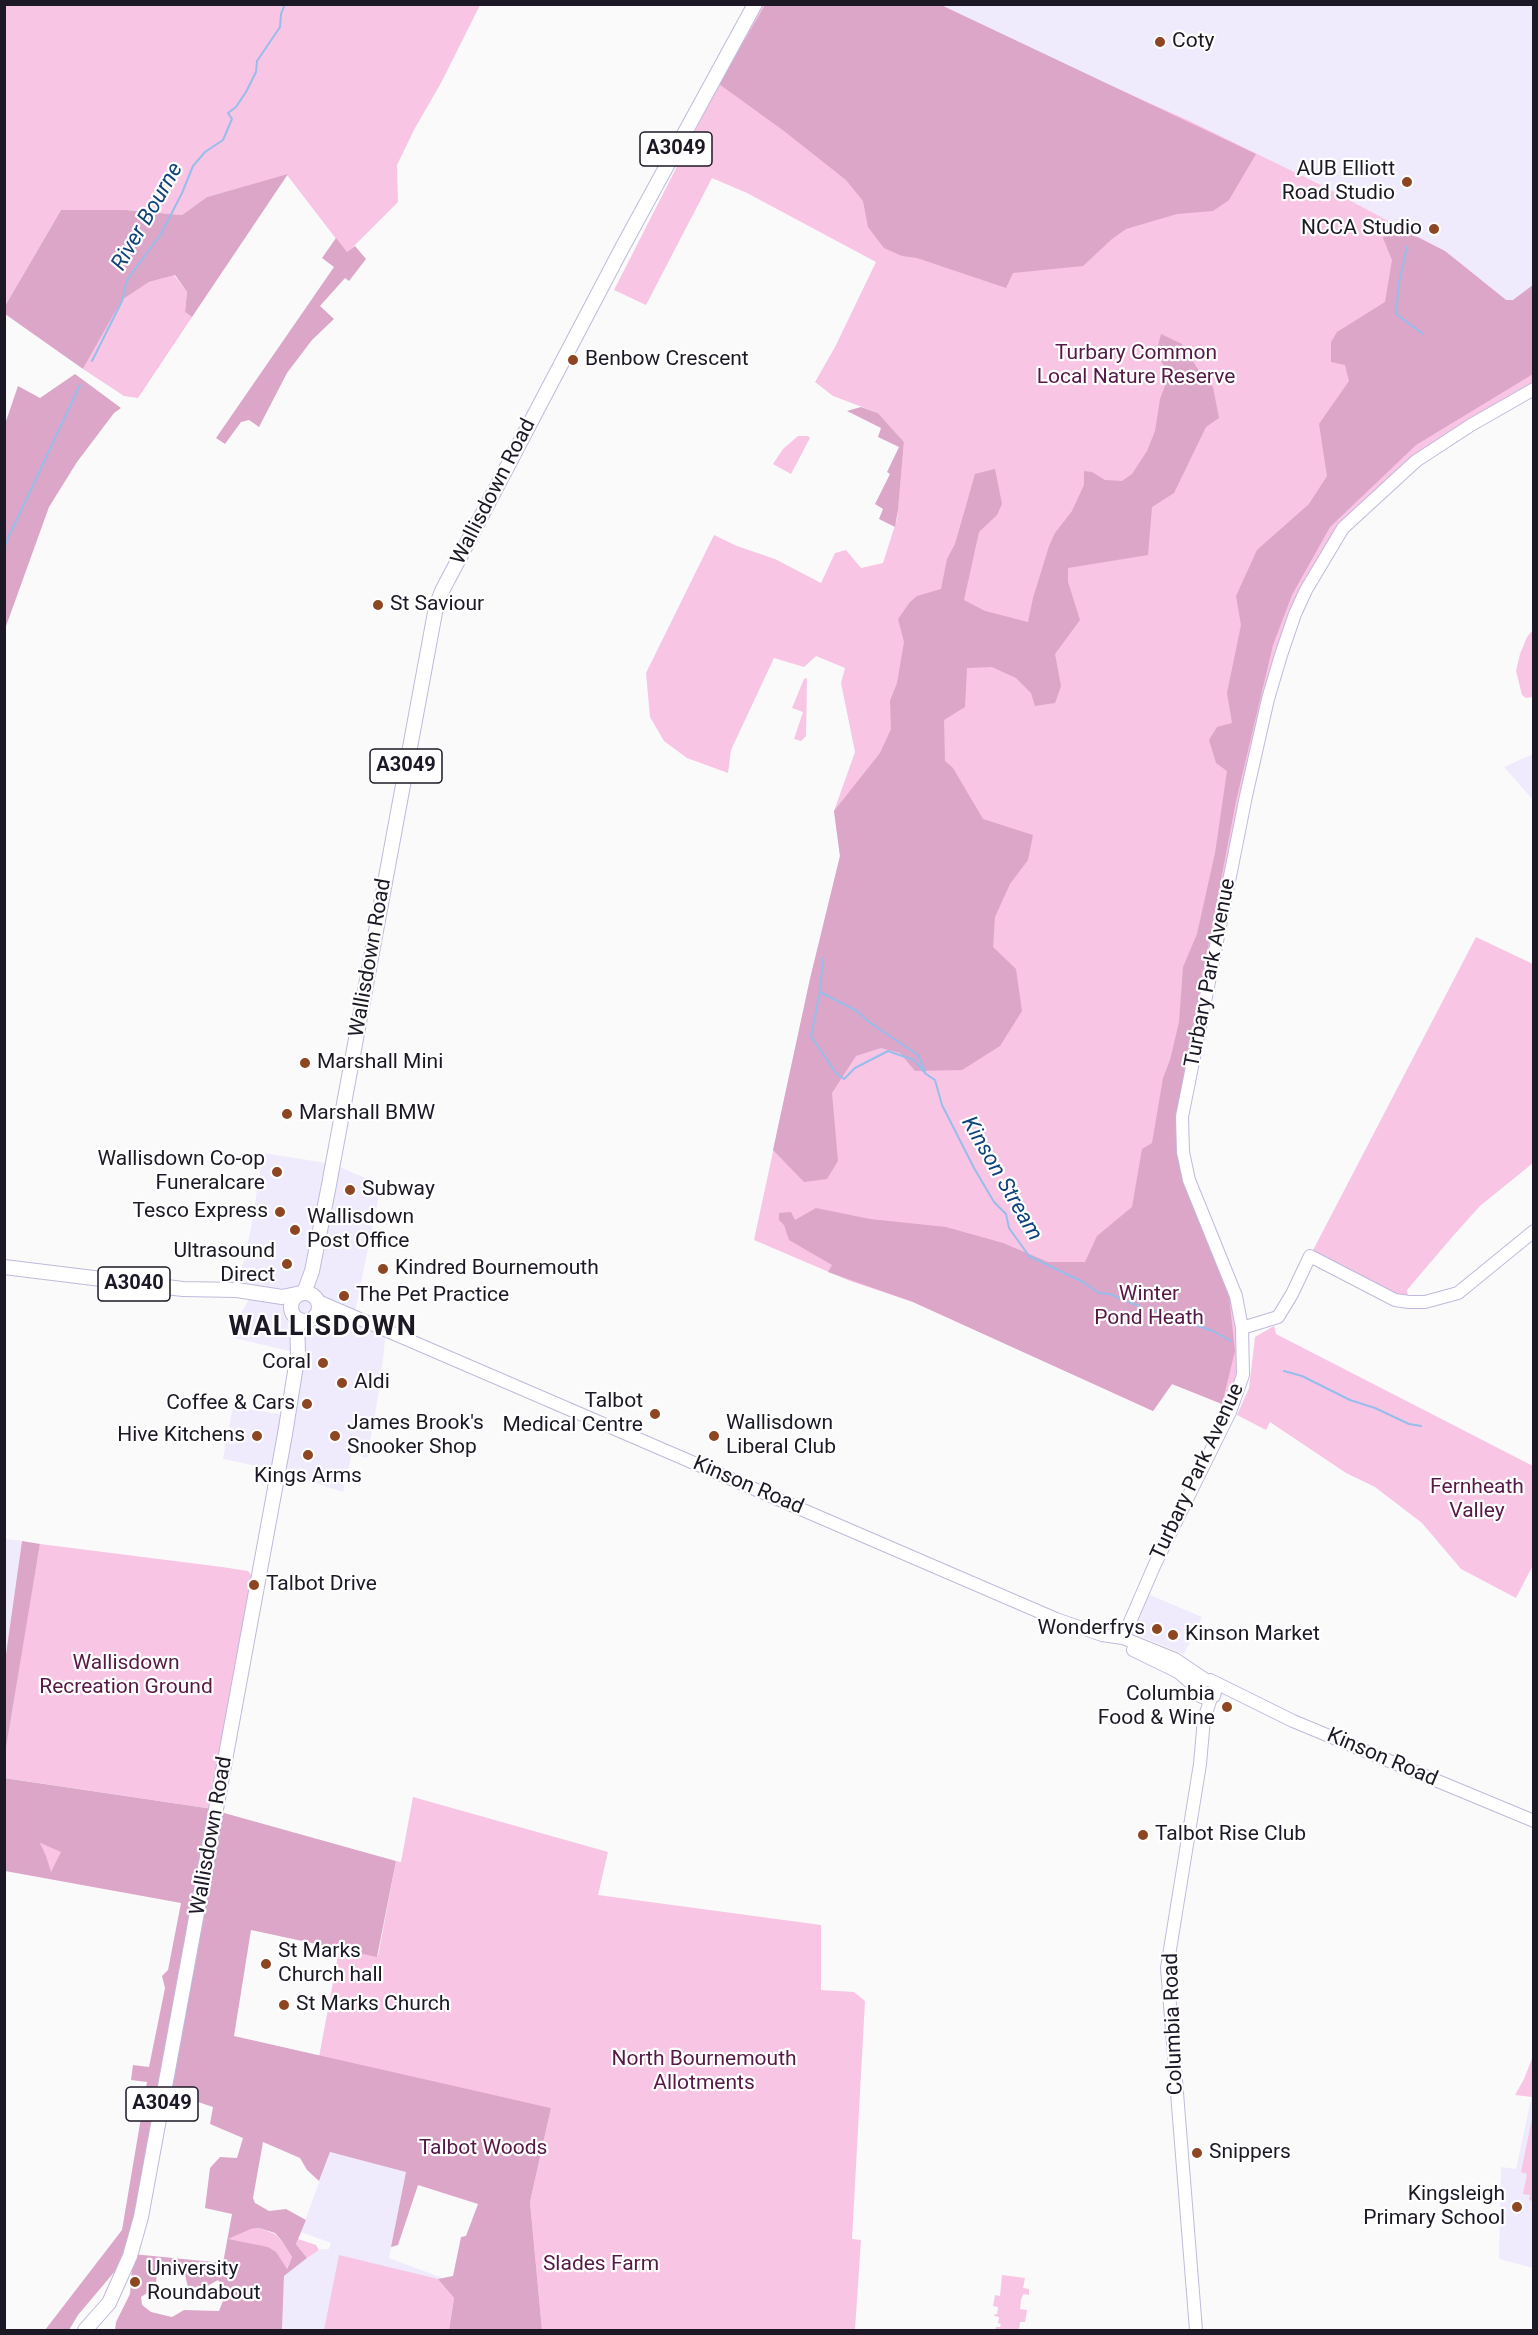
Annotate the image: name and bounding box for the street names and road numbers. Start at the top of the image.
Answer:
road number: A3049 [640,132,712,166]
street label: Wallisdown Road [446,415,542,569]
road number: A3049 [370,749,442,783]
street label: Turbary Park Avenue [1180,876,1242,1070]
street label: Wallisdown Road [345,877,397,1039]
road number: A3040 [98,1267,170,1301]
street label: Turbary Park Avenue [1146,1380,1250,1564]
street label: Kinson Road [689,1451,807,1521]
street label: Kinson Road [1323,1723,1441,1793]
street label: Wallisdown Road [186,1755,238,1917]
street label: Columbia Road [1159,1952,1189,2096]
road number: A3049 [126,2087,198,2121]

